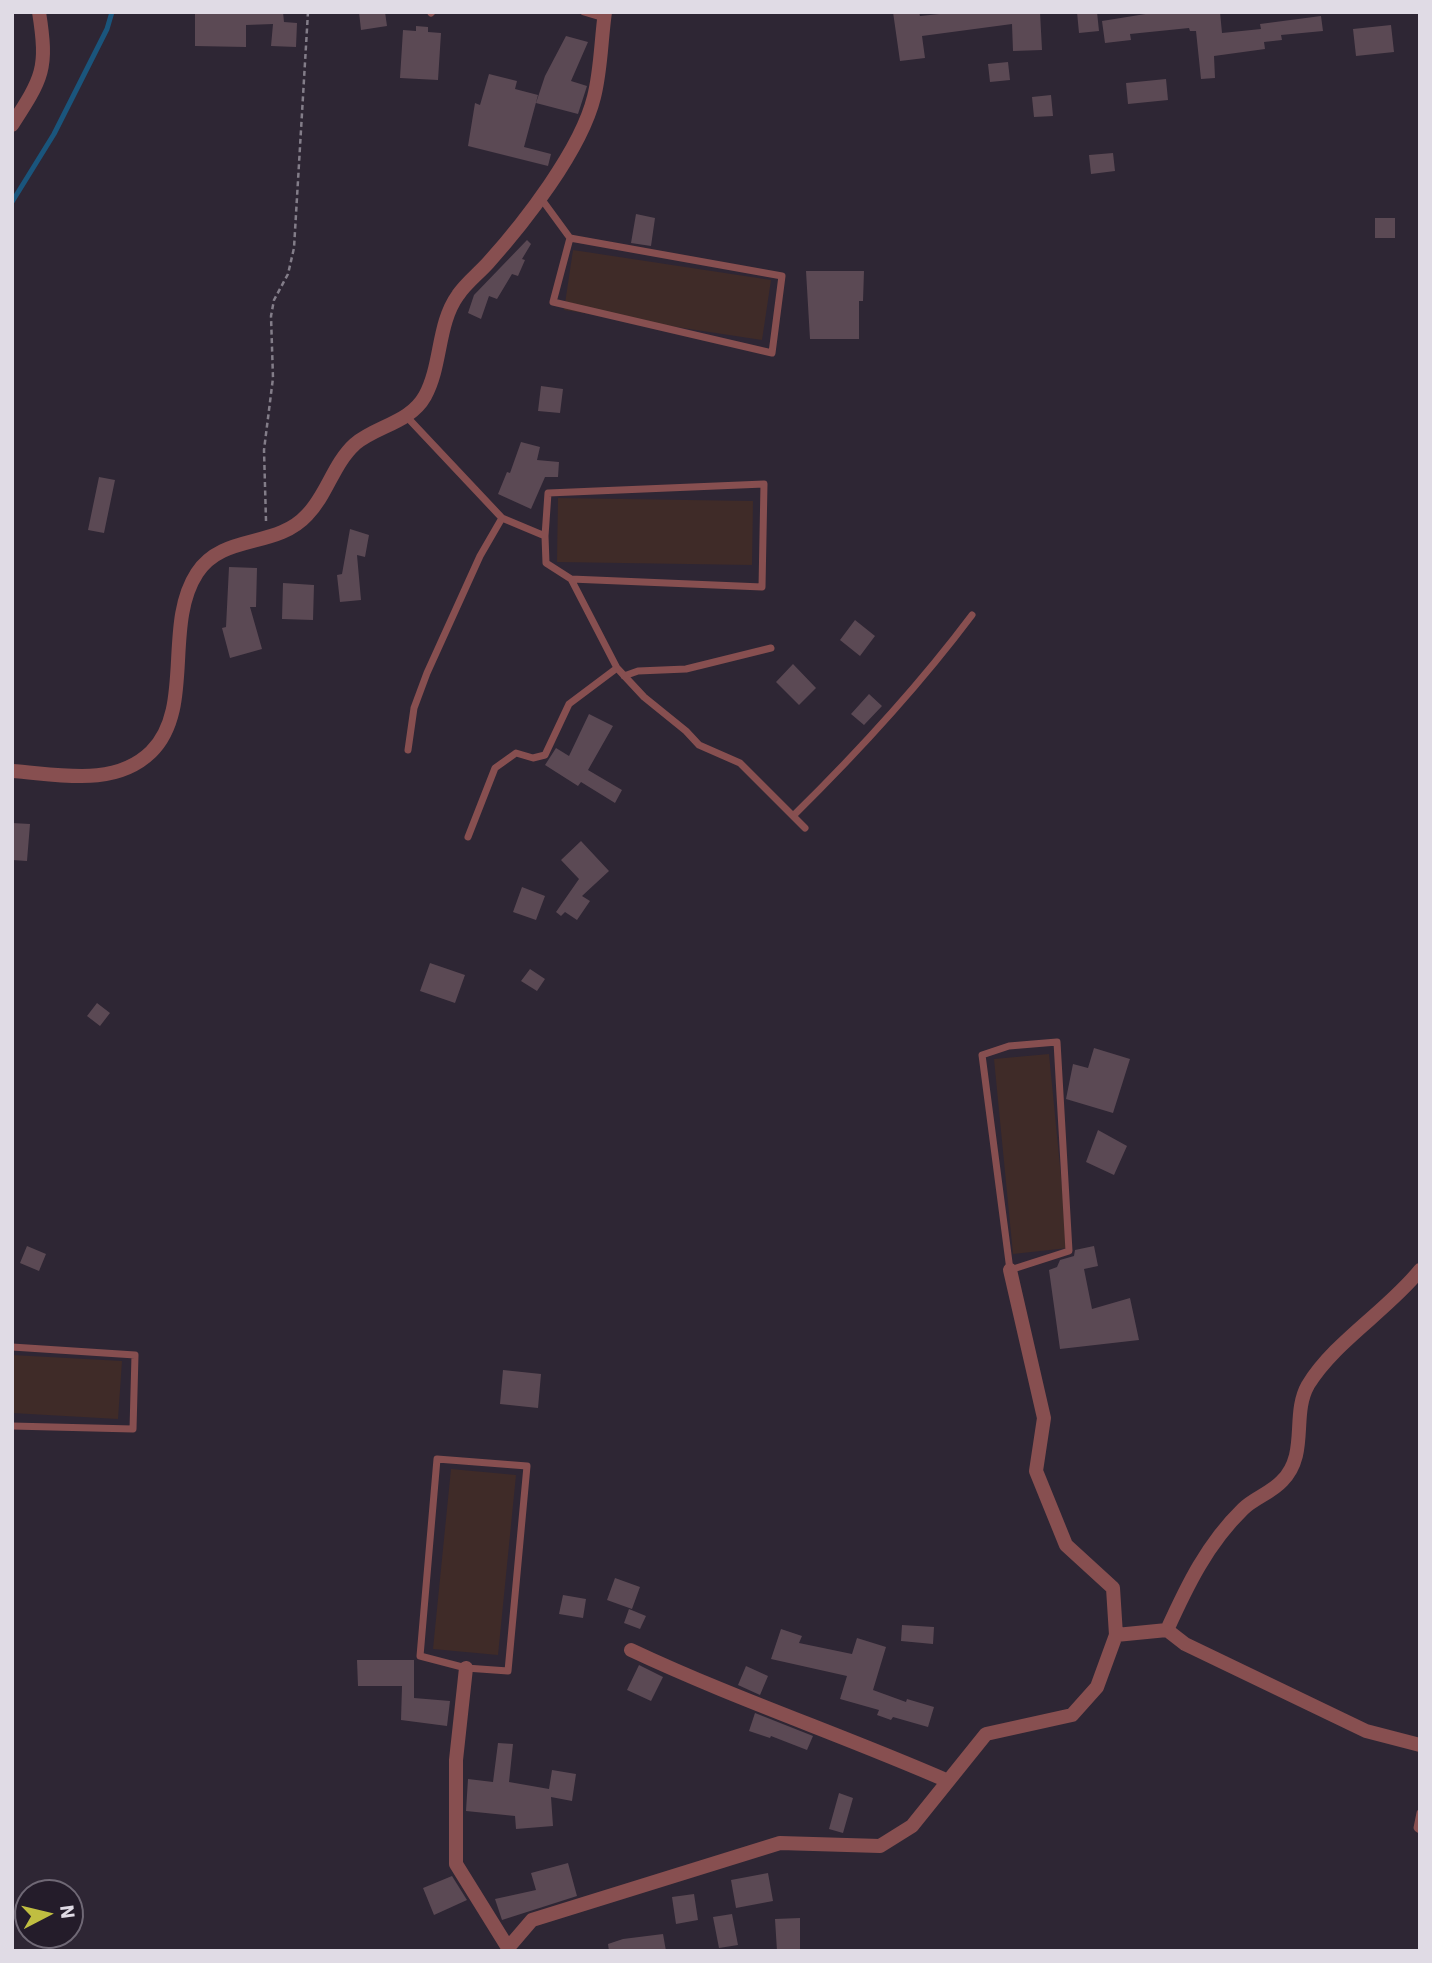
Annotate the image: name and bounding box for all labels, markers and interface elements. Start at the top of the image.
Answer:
north arrow [14,1879,84,1949]
text: N [55,1903,81,1920]

